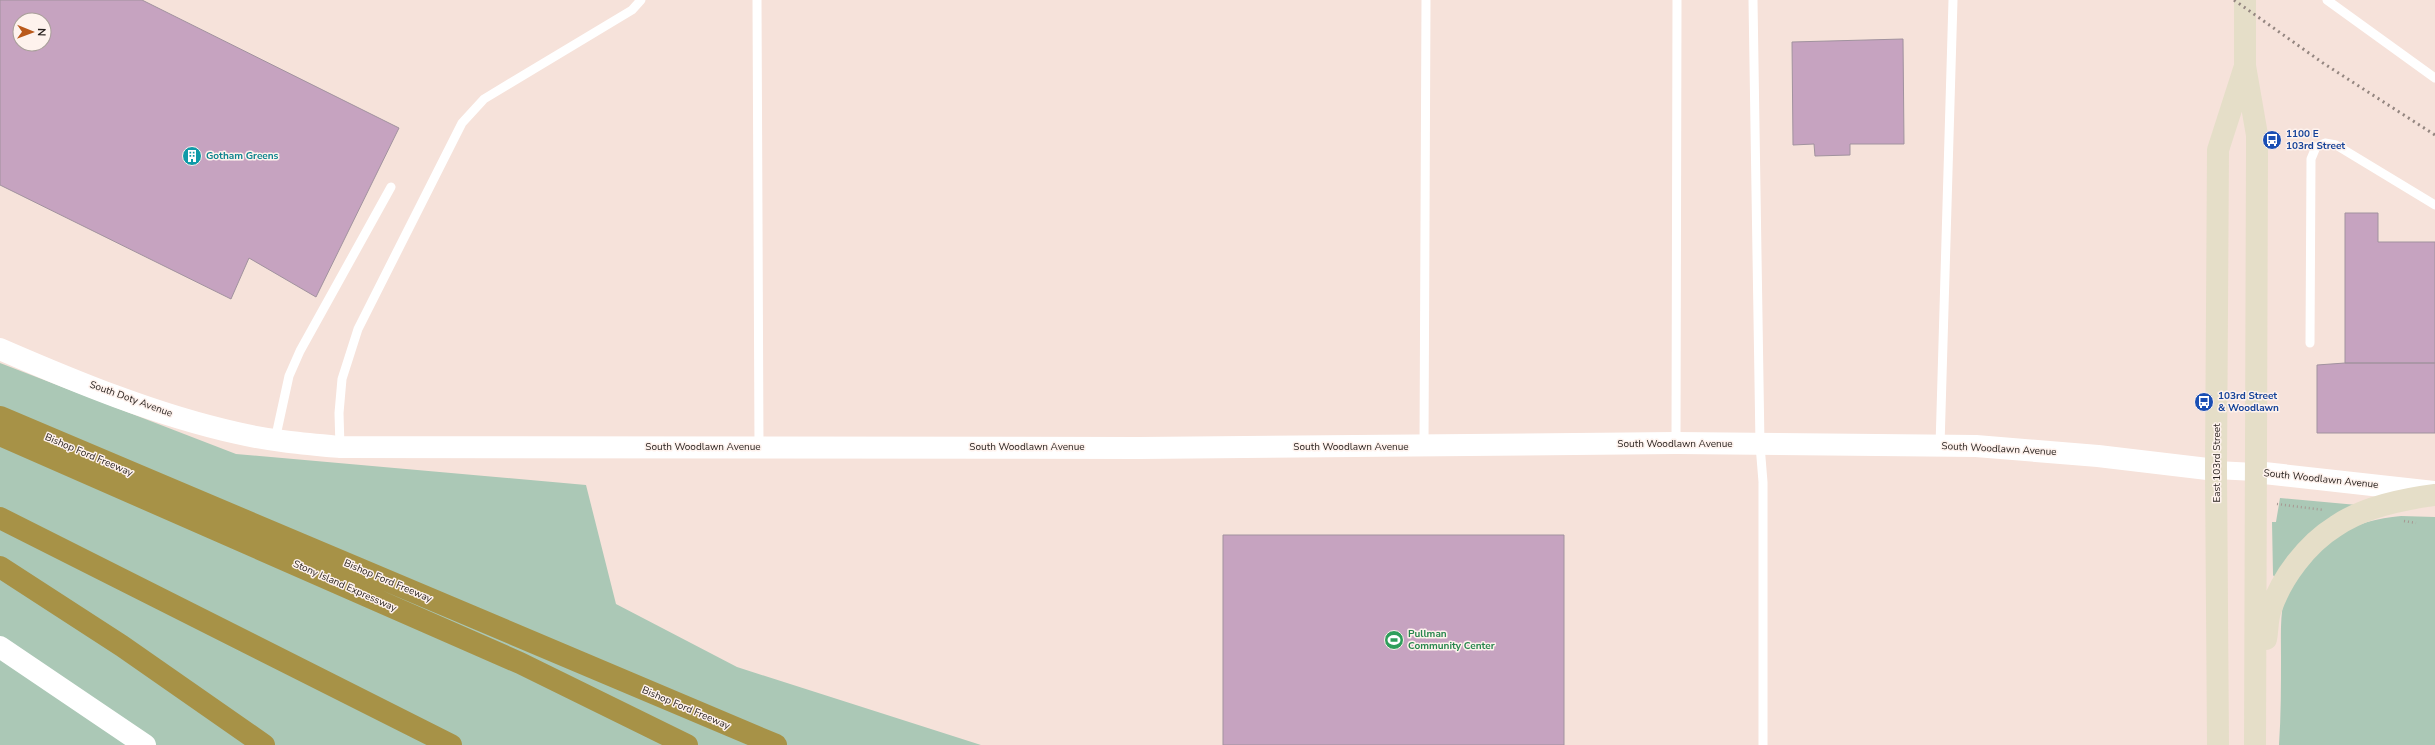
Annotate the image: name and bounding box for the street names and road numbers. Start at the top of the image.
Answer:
street label: South Doty Avenue [88,377,174,421]
street label: East 103rd Street [2210,423,2224,503]
street label: Bishop Ford Freeway [43,430,136,480]
street label: South Woodlawn Avenue [1617,437,1733,451]
street label: South Woodlawn Avenue [1941,439,2057,459]
street label: South Woodlawn Avenue [645,440,761,454]
street label: South Woodlawn Avenue [969,440,1085,454]
street label: South Woodlawn Avenue [1293,440,1409,454]
street label: South Woodlawn Avenue [2263,466,2379,492]
street label: Bishop Ford Freeway [342,556,435,606]
street label: Stony Island Expressway [291,557,400,616]
street label: Bishop Ford Freeway [640,683,733,733]

